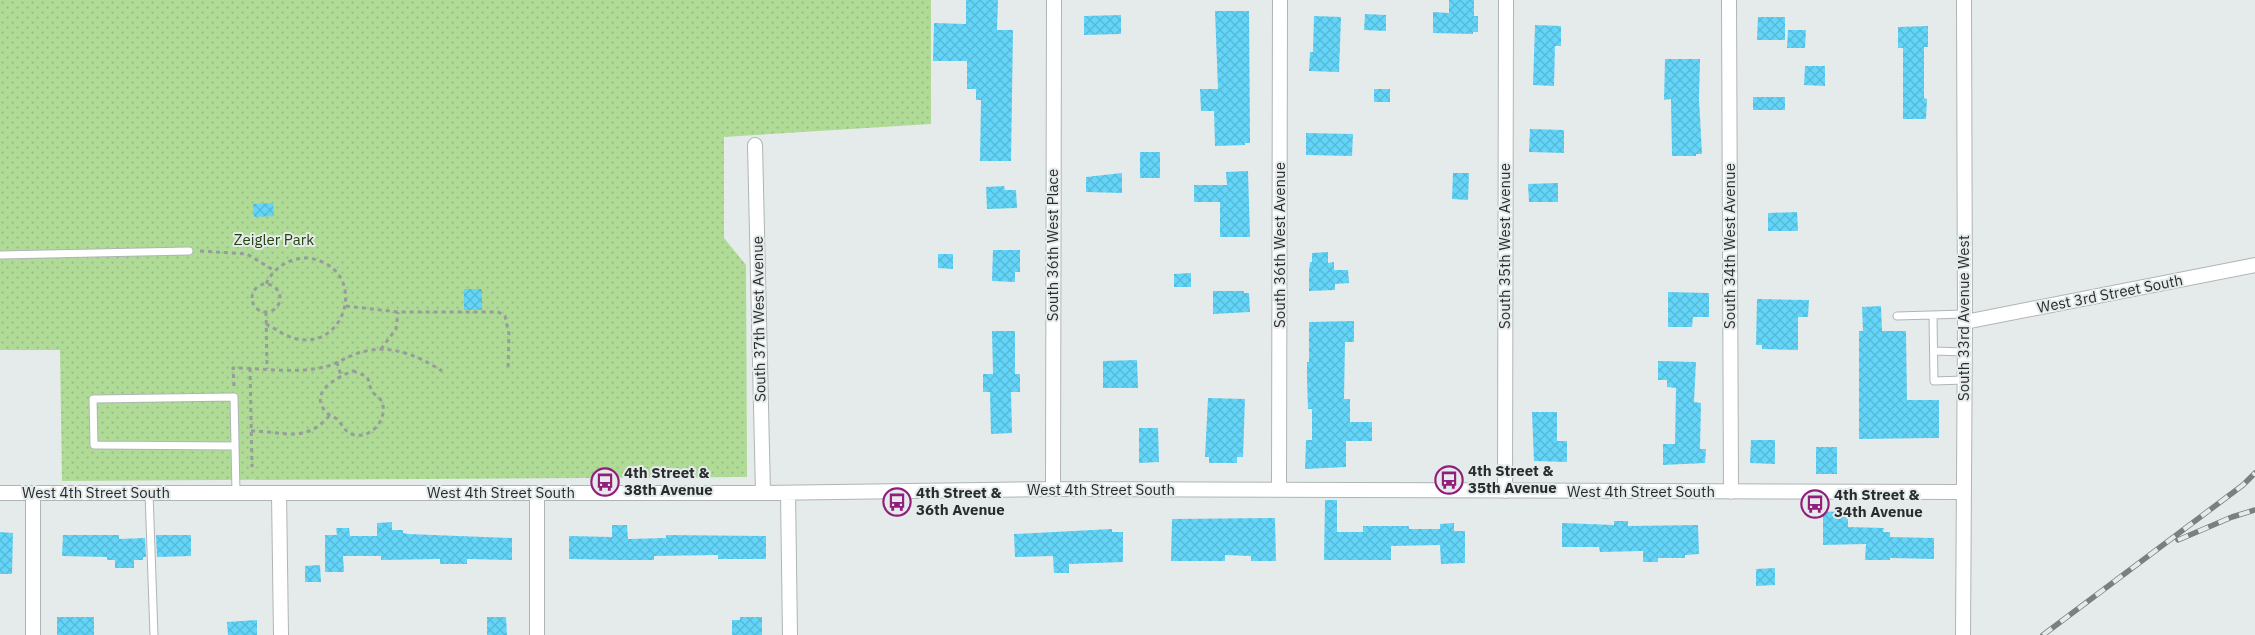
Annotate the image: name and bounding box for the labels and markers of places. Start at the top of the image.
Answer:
place label: 4th Street & 35th Avenue [1468,461,1557,497]
place label: 4th Street & 38th Avenue [624,463,713,499]
bus stop icon: 4th Street & 35th Avenue [1434,465,1464,495]
bus stop icon: 4th Street & 38th Avenue [590,467,620,497]
place label: 4th Street & 36th Avenue [916,483,1005,519]
place label: 4th Street & 34th Avenue [1834,485,1923,521]
bus stop icon: 4th Street & 36th Avenue [882,487,912,517]
bus stop icon: 4th Street & 34th Avenue [1800,489,1830,519]

